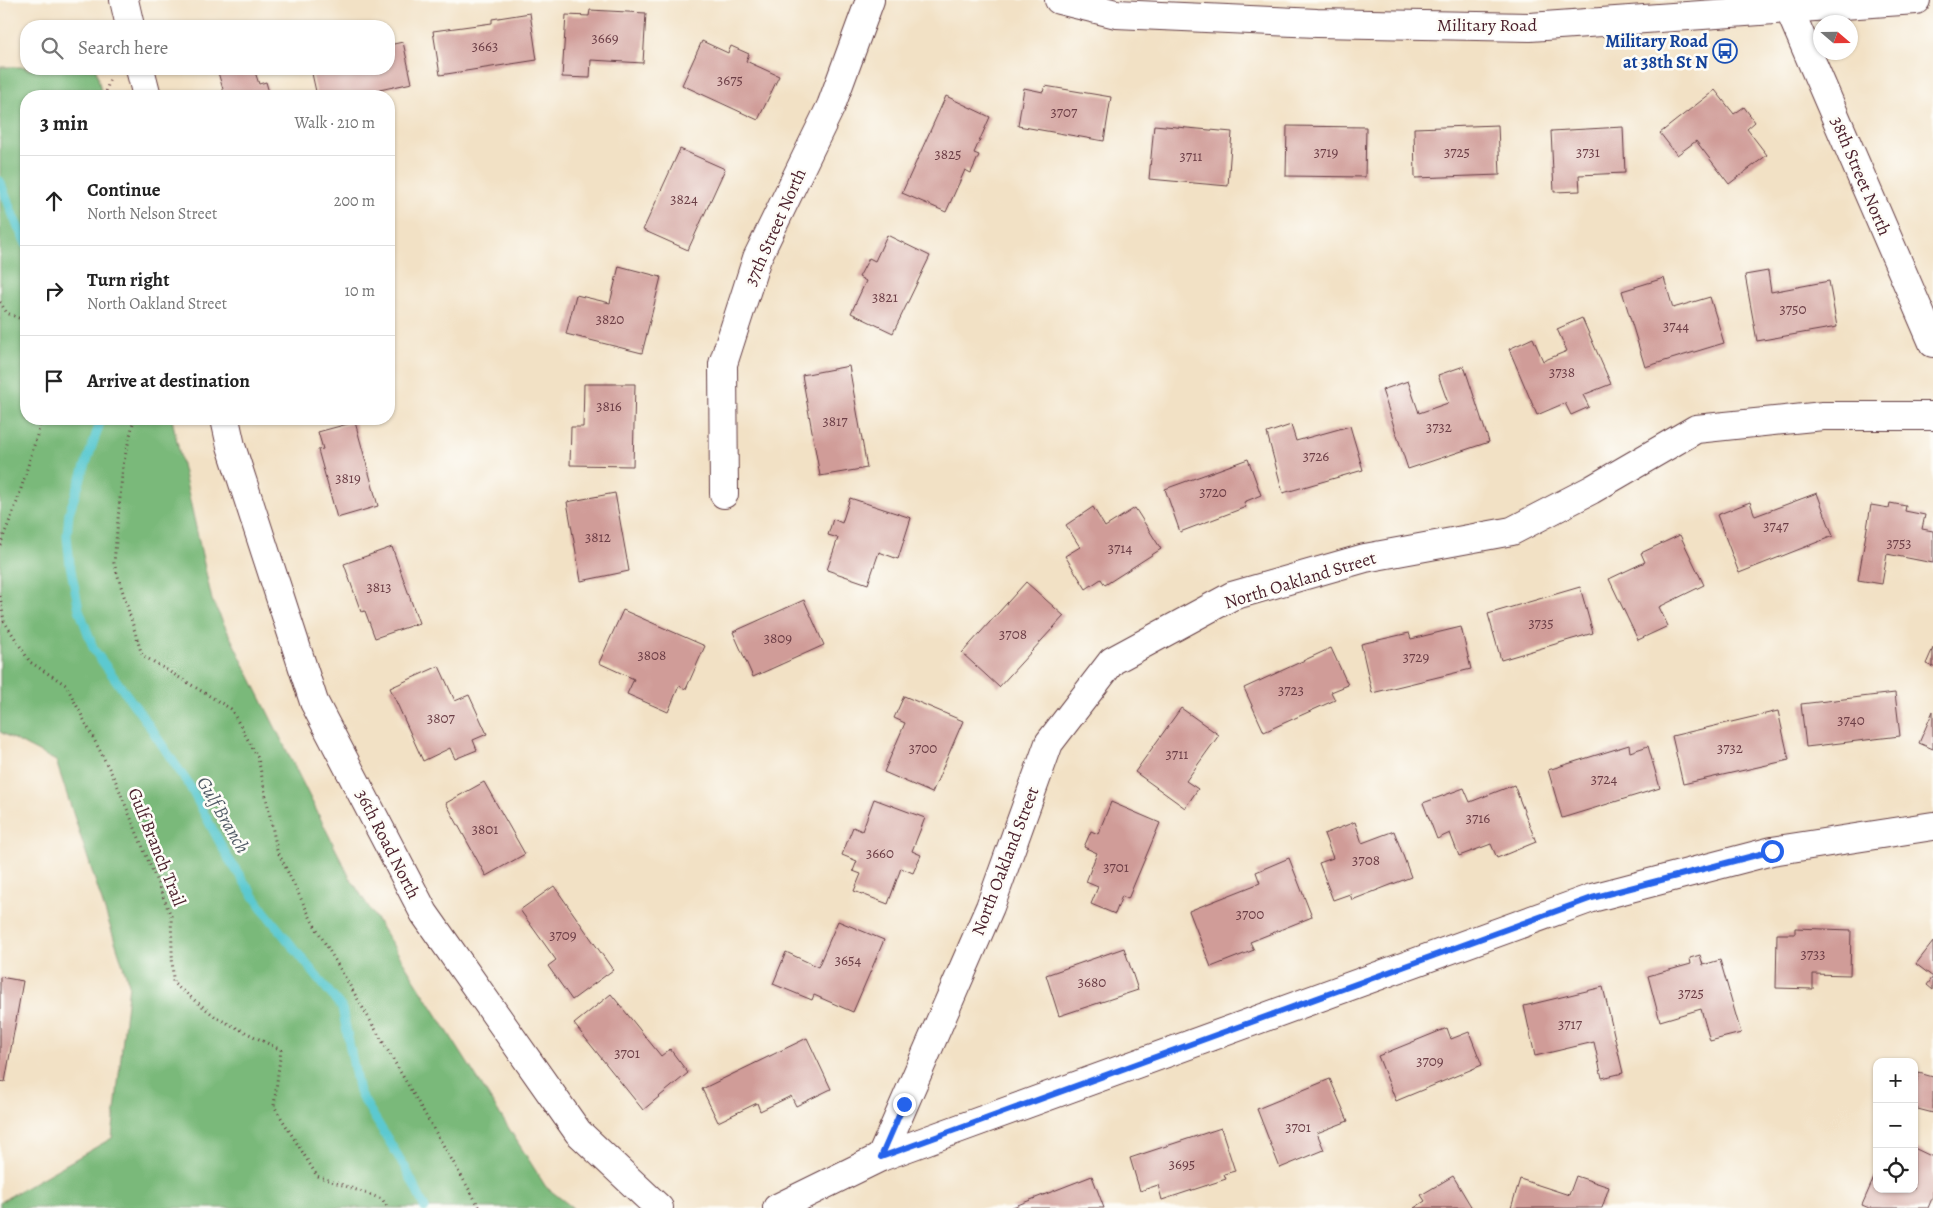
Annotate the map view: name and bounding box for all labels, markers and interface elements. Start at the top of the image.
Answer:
street label: Military Road [1437,13,1537,37]
north arrow [1813,15,1858,60]
search box [20,20,395,75]
house number: 3669 [592,28,619,48]
place label: Military Road at 38th St N [1605,29,1708,74]
icon: search [38,34,66,62]
text: Search here [78,35,168,61]
house number: 3663 [472,36,498,56]
bus stop icon: Military Road at 38th St N [1712,38,1738,64]
house number: 3675 [717,70,743,90]
house number: 3707 [1051,102,1078,122]
text: 3 min [40,109,88,137]
text: Walk · 210 m [294,112,375,134]
street label: 38th Street North [1825,113,1897,240]
house number: 3719 [1314,142,1338,162]
house number: 3725 [1444,142,1470,162]
house number: 3731 [1576,142,1600,162]
house number: 3825 [934,144,962,164]
house number: 3711 [1180,146,1202,166]
street label: 37th Street North [738,164,812,289]
text: Continue [87,177,161,203]
icon: ahead [40,187,68,215]
house number: 3824 [670,189,698,209]
text: 200 m [334,190,375,212]
text: North Nelson Street [87,203,217,225]
text: Turn right [87,267,169,293]
icon: right [40,277,68,305]
text: 10 m [345,280,375,302]
house number: 3821 [872,287,898,307]
text: North Oakland Street [87,293,227,315]
house number: 3750 [1780,299,1807,319]
house number: 3820 [596,309,624,329]
house number: 3744 [1663,316,1689,336]
house number: 3738 [1549,362,1575,382]
icon: arrive [40,367,68,395]
text: Arrive at destination [87,368,250,394]
house number: 3816 [596,396,622,416]
house number: 3817 [823,411,848,431]
house number: 3732 [1426,417,1452,437]
house number: 3726 [1303,446,1329,466]
house number: 3819 [335,468,361,488]
house number: 3720 [1199,482,1227,502]
house number: 3747 [1763,516,1790,536]
house number: 3812 [585,527,611,547]
house number: 3753 [1886,533,1912,553]
house number: 3714 [1108,538,1132,558]
street label: North Oakland Street [1221,545,1379,614]
house number: 3813 [367,577,391,597]
house number: 3735 [1528,613,1554,633]
house number: 3708 [999,624,1027,644]
house number: 3809 [764,628,792,648]
house number: 3808 [638,645,666,665]
house number: 3729 [1403,647,1429,667]
house number: 3723 [1278,680,1304,700]
house number: 3807 [427,708,456,728]
house number: 3740 [1837,710,1865,730]
house number: 3700 [909,738,937,758]
house number: 3732 [1717,738,1743,758]
house number: 3711 [1166,744,1188,764]
house number: 3724 [1591,769,1617,789]
water label: Gulf Branch [190,772,256,858]
street label: North Oakland Street [966,783,1044,939]
street label: Gulf Branch Trail [122,784,192,910]
street label: 36th Road North [350,785,426,903]
house number: 3716 [1466,808,1490,828]
house number: 3801 [472,819,498,839]
route start [1761,840,1784,863]
house number: 3660 [866,843,894,863]
house number: 3708 [1352,850,1380,870]
house number: 3701 [1103,857,1129,877]
house number: 3700 [1236,904,1264,924]
house number: 3709 [549,925,577,945]
house number: 3733 [1800,944,1826,964]
house number: 3654 [835,950,861,970]
house number: 3680 [1078,972,1106,992]
house number: 3725 [1678,983,1704,1003]
house number: 3717 [1558,1014,1583,1034]
house number: 3701 [614,1043,640,1063]
house number: 3709 [1416,1051,1444,1071]
map controls [1873,1058,1918,1193]
button: + [1873,1058,1918,1103]
route end [893,1093,916,1116]
button: − [1873,1103,1918,1148]
house number: 3701 [1285,1117,1311,1137]
button: locate [1873,1148,1918,1193]
house number: 3695 [1169,1154,1195,1174]

